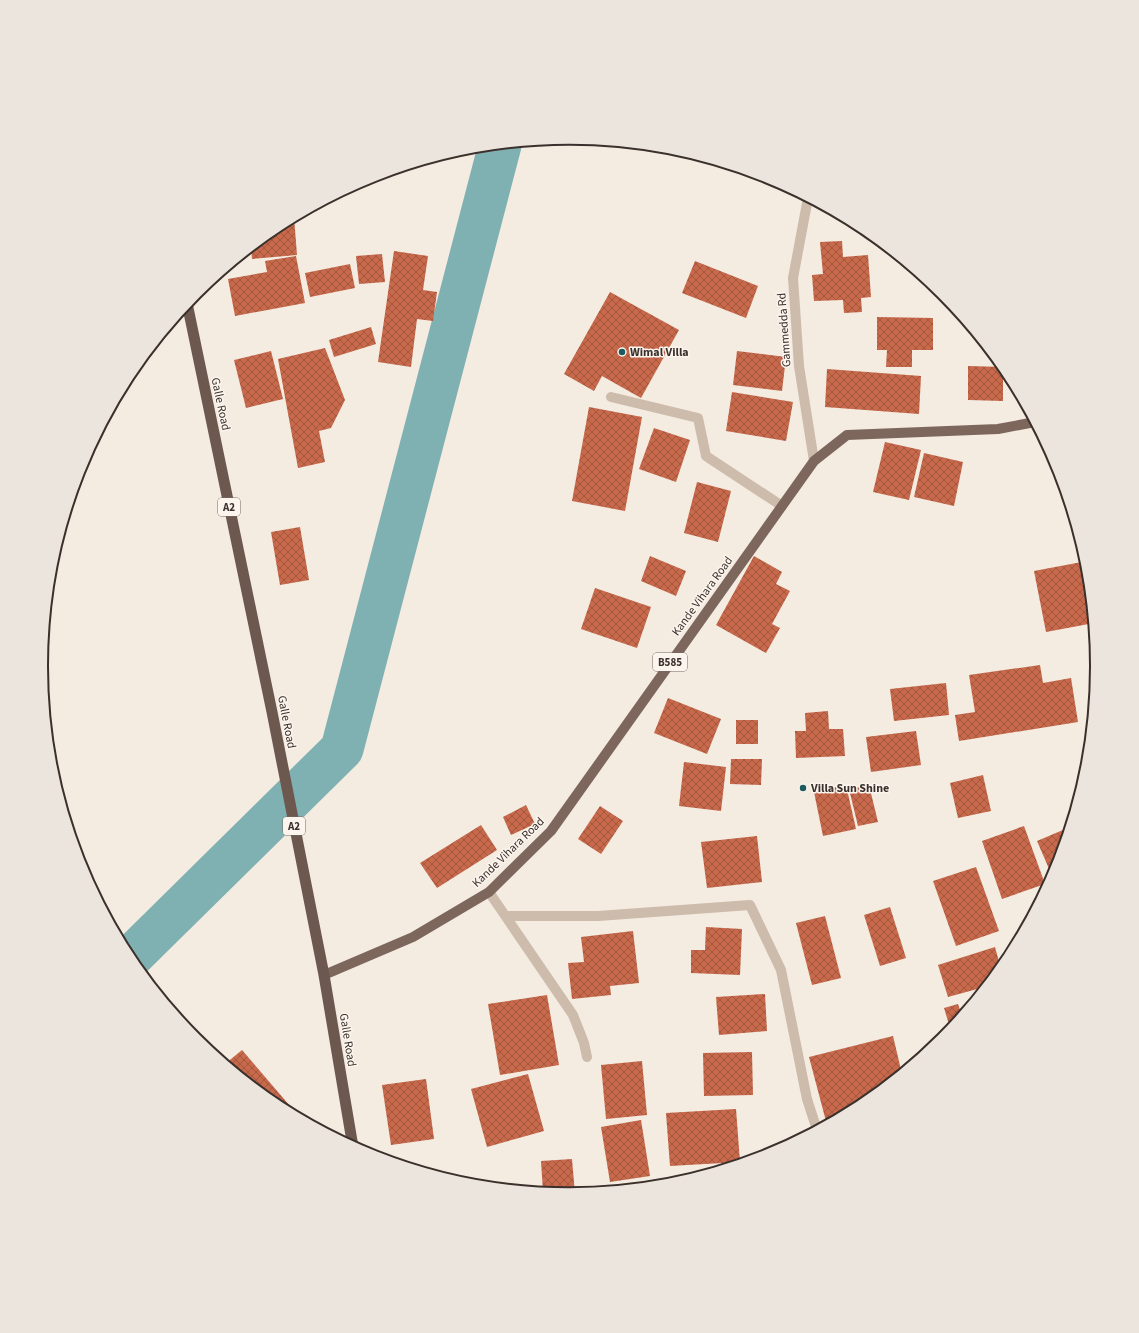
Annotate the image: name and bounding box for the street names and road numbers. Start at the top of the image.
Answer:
street label: Gammedda Rd [773,292,796,368]
street label: Galle Road [207,376,234,432]
road number: A2 [218,498,240,516]
street label: Kande Vihara Road [668,553,737,639]
road number: B585 [653,653,687,671]
street label: Galle Road [273,694,300,750]
street label: Kande Vihara Road [468,813,548,891]
road number: A2 [283,817,305,835]
street label: Galle Road [335,1012,360,1068]

